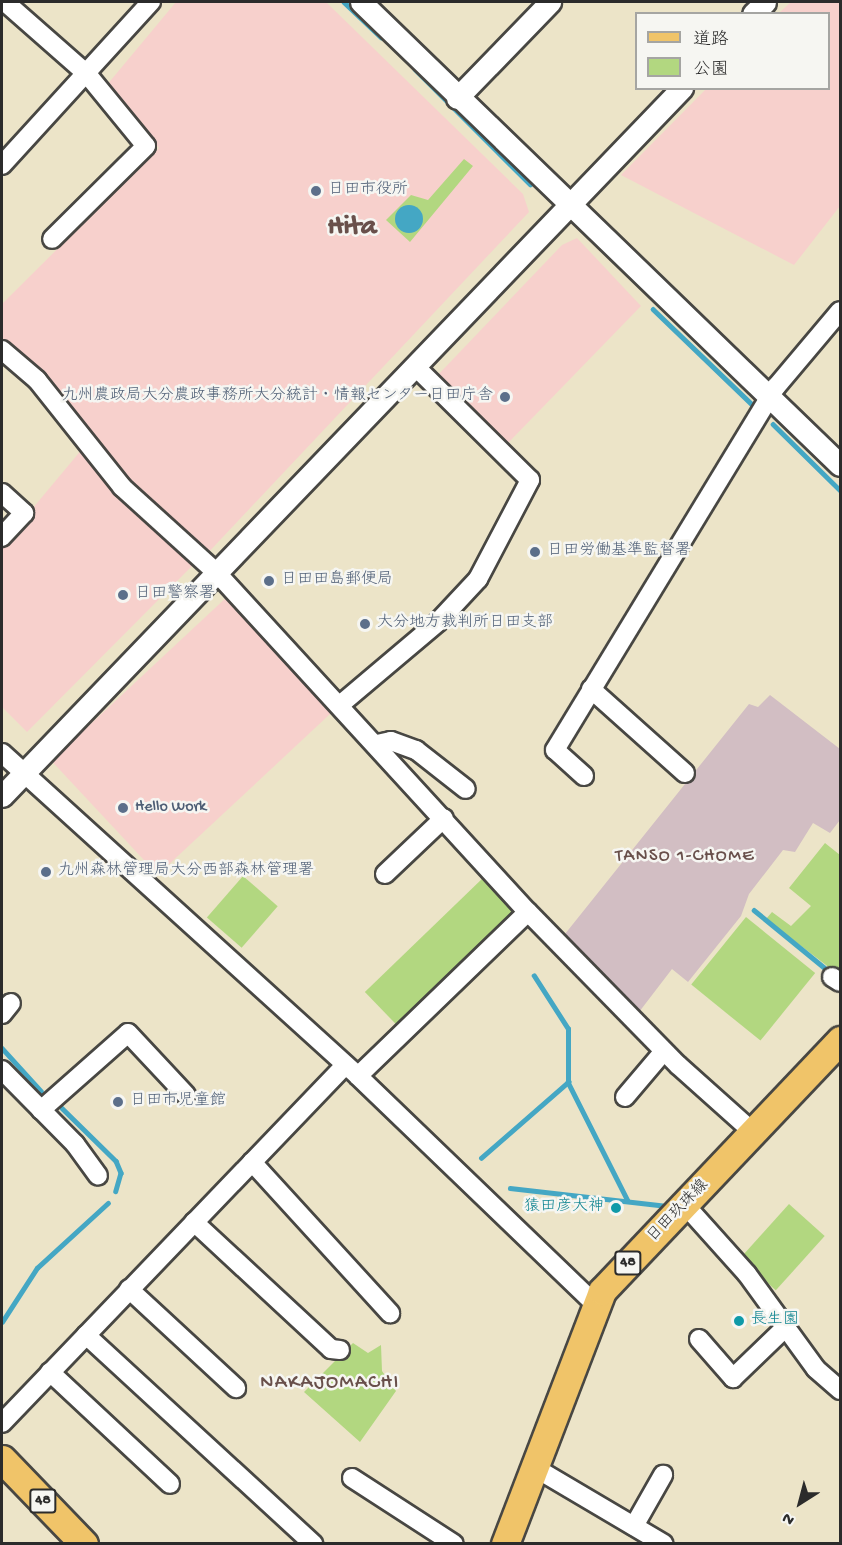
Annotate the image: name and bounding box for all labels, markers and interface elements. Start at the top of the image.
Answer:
legend [635,12,830,90]
text: 道路 [693,30,729,51]
text: 公園 [693,60,729,81]
place label: 日田市役所 [328,181,408,201]
marker: 日田市役所 [309,184,323,198]
district label: Hita [327,211,377,245]
place label: 九州農政局大分農政事務所大分統計・情報センター日田庁舎 [61,387,493,407]
marker: 九州農政局大分農政事務所大分統計・情報センター日田庁舎 [498,390,512,404]
place label: 日田労働基準監督署 [547,542,691,562]
marker: 日田労働基準監督署 [528,545,542,559]
place label: 日田田島郵便局 [281,571,393,591]
marker: 日田田島郵便局 [262,574,276,588]
place label: 日田警察署 [135,585,215,605]
marker: 日田警察署 [116,588,130,602]
place label: 大分地方裁判所日田支部 [377,614,553,634]
marker: 大分地方裁判所日田支部 [358,617,372,631]
place label: Hello Work [135,798,206,818]
marker: Hello Work [116,801,130,815]
district label: TANSO 1-CHOME [615,846,755,868]
place label: 九州森林管理局大分西部森林管理署 [58,862,314,882]
marker: 九州森林管理局大分西部森林管理署 [39,865,53,879]
place label: 日田市児童館 [130,1092,226,1112]
marker: 日田市児童館 [111,1095,125,1109]
street label: 日田玖珠線 [644,1177,714,1247]
place label: 猿田彦大神 [524,1198,604,1218]
marker: 猿田彦大神 [609,1201,623,1215]
road number: 48 [613,1251,643,1275]
place label: 長生園 [751,1311,799,1331]
marker: 長生園 [732,1314,746,1328]
district label: NAKAJOMACHI [260,1371,400,1395]
north arrow [770,1473,830,1533]
road number: 48 [28,1489,58,1513]
text: N [779,1507,799,1529]

